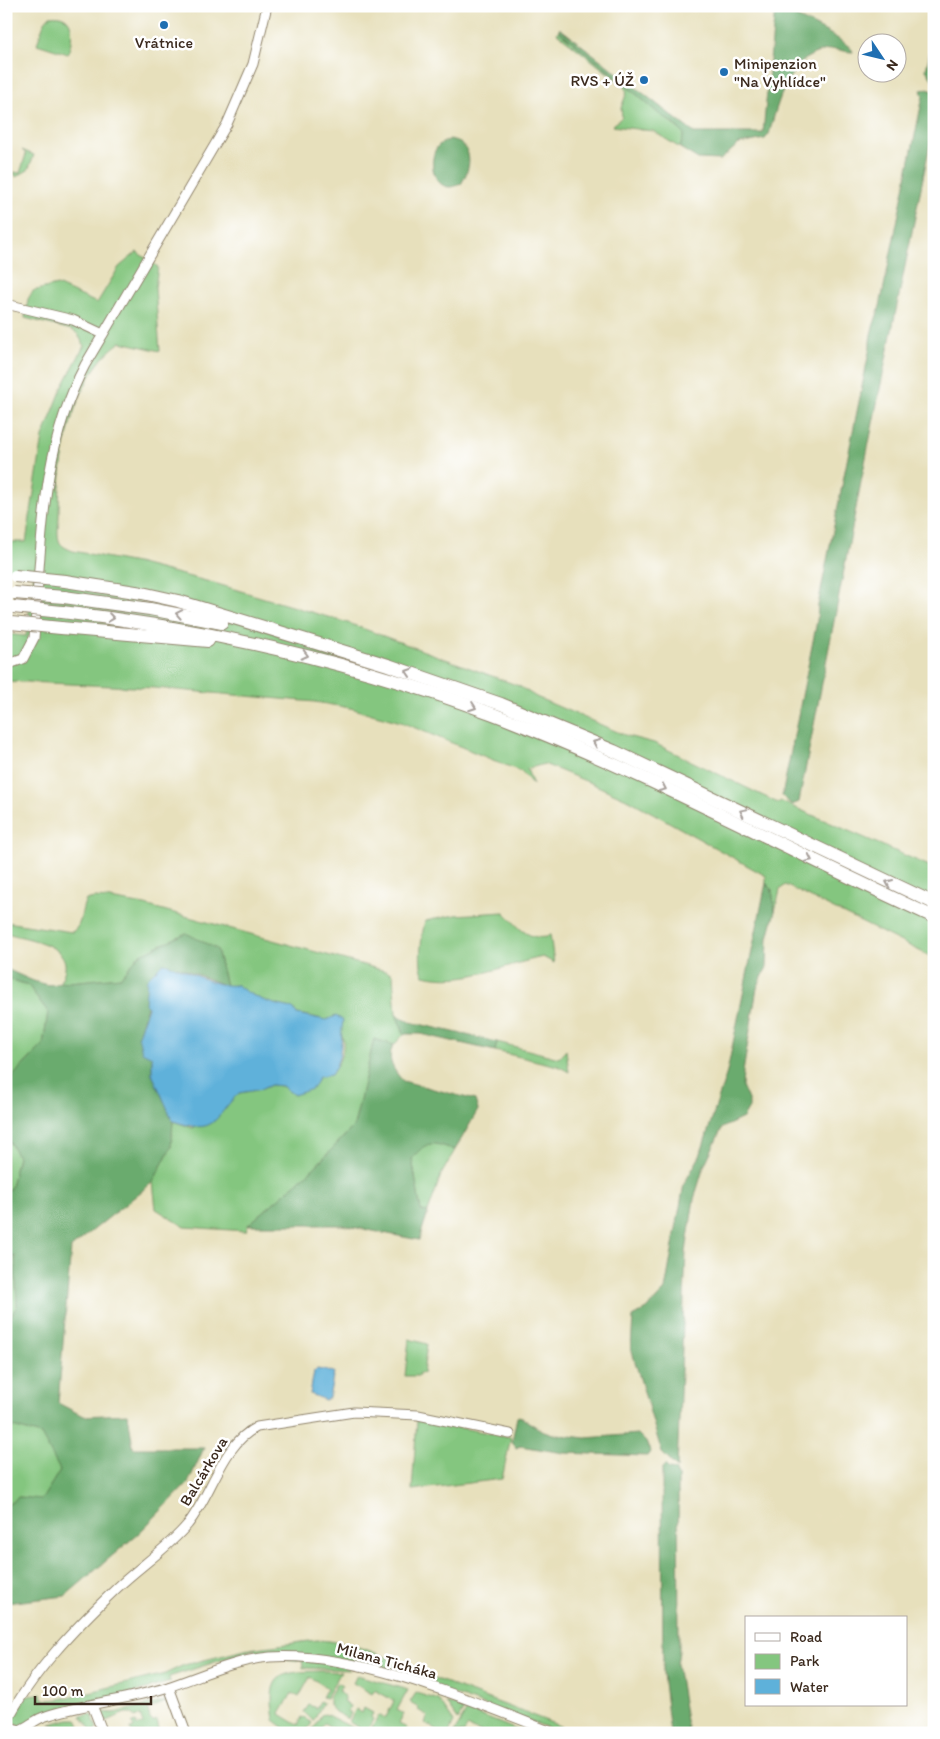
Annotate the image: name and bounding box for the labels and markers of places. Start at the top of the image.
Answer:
marker: Vrátnice [158,19,170,31]
place label: Vrátnice [135,33,193,52]
place label: Minipenzion "Na Vyhlídce" [734,54,826,91]
marker: Minipenzion "Na Vyhlídce" [718,66,730,78]
place label: RVS + ÚŽ [570,71,634,90]
marker: RVS + ÚŽ [638,74,650,86]

